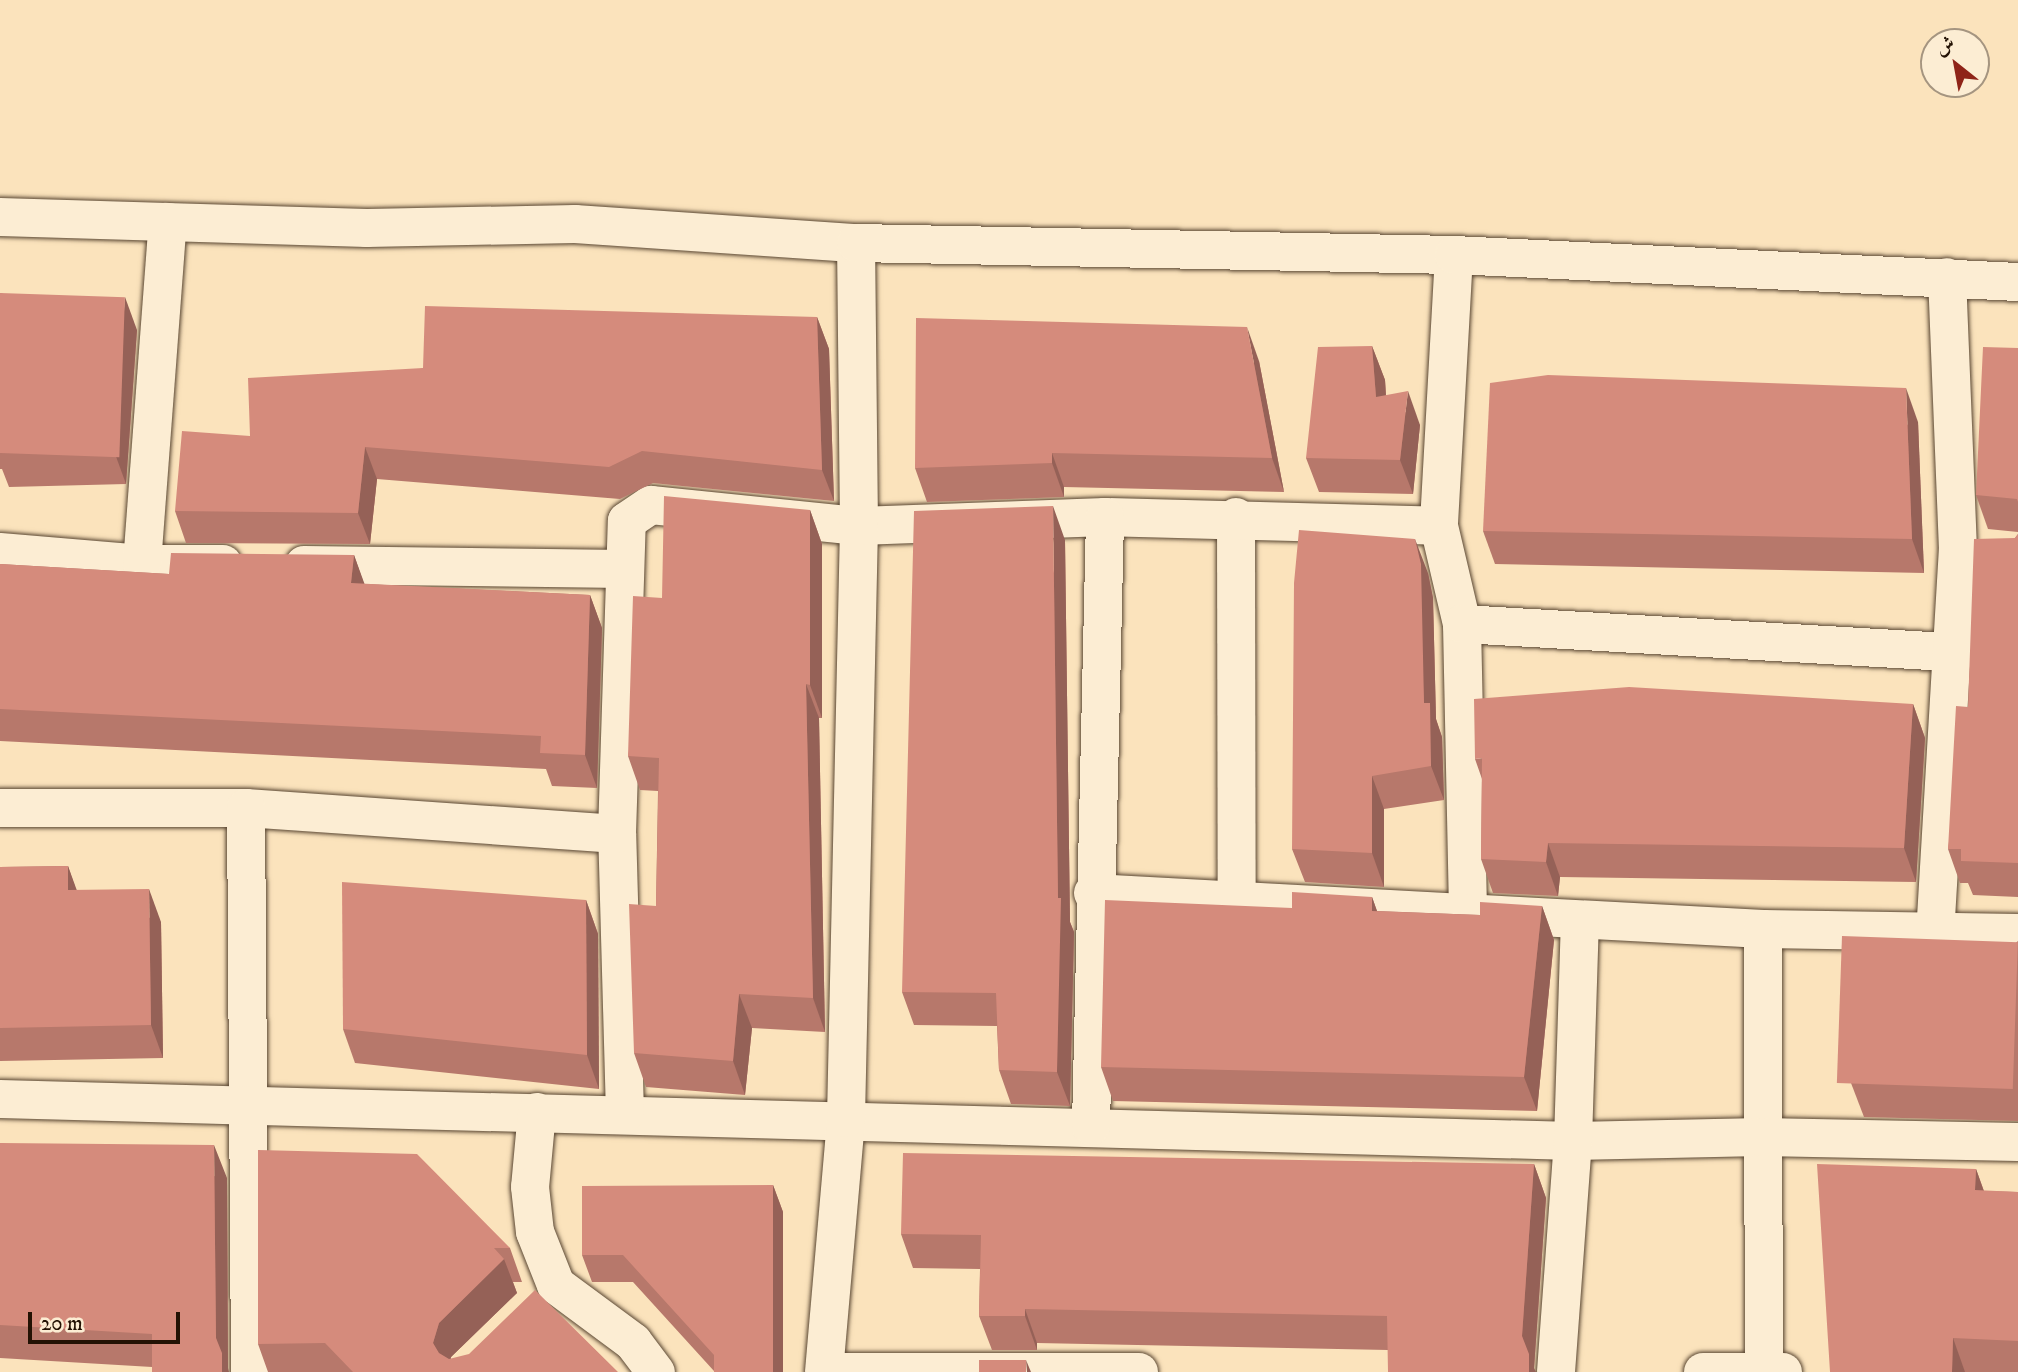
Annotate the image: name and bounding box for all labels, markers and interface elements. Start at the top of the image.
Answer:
north arrow [1920,28,1990,98]
text: ش [1931,32,1959,61]
scale bar [32,1298,184,1342]
text: 20 m [41,1311,83,1337]

